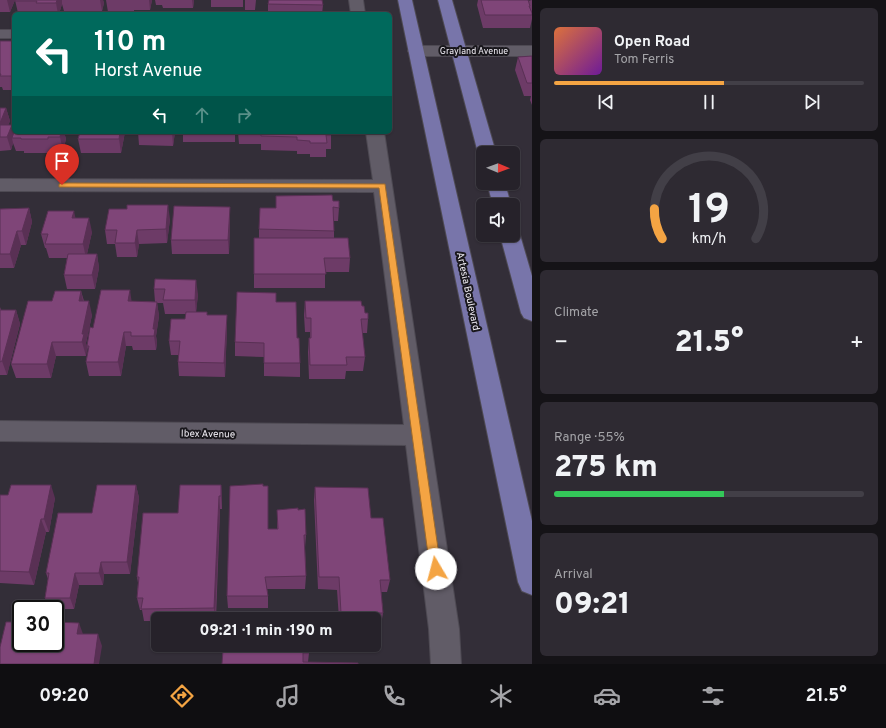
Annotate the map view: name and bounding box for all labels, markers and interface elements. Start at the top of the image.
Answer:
text: 110 m [94,25,166,61]
icon: left [28,28,80,80]
text: Open Road [614,33,690,52]
street label: Grayland Avenue [440,46,508,57]
text: Tom Ferris [614,52,674,68]
text: Horst Avenue [94,60,202,83]
icon: previous [595,91,617,113]
icon: pause [698,91,720,113]
icon: next [801,91,823,113]
icon: left [149,104,171,126]
icon: ahead [191,104,213,126]
icon: right [233,104,255,126]
pin [45,144,79,185]
north arrow [476,146,520,190]
map controls [476,146,520,242]
icon: arrive [51,150,73,172]
text: 19 [688,185,730,238]
button: sound [476,198,520,242]
text: km/h [692,229,726,247]
street label: Artesia Boulevard [453,251,482,332]
text: Climate [554,305,599,321]
text: 21.5° [674,325,744,362]
text: − [554,330,568,357]
text: + [850,330,864,357]
street label: Ibex Avenue [181,428,235,441]
text: Range · 55% [554,430,625,446]
text: 275 km [554,450,658,487]
position arrow [415,548,457,590]
text: Arrival [554,567,593,583]
text: 09:21 [554,587,631,624]
speed limit sign: 30 [12,600,64,652]
text: 09:21 · 1 min · 190 m [200,622,332,641]
icon: directions [168,682,196,710]
icon: music [274,682,302,710]
icon: phone [380,682,408,710]
icon: climate [487,682,515,710]
icon: car [593,682,621,710]
icon: filters [699,682,727,710]
text: 09:20 [39,685,89,708]
text: 21.5° [806,685,847,708]

